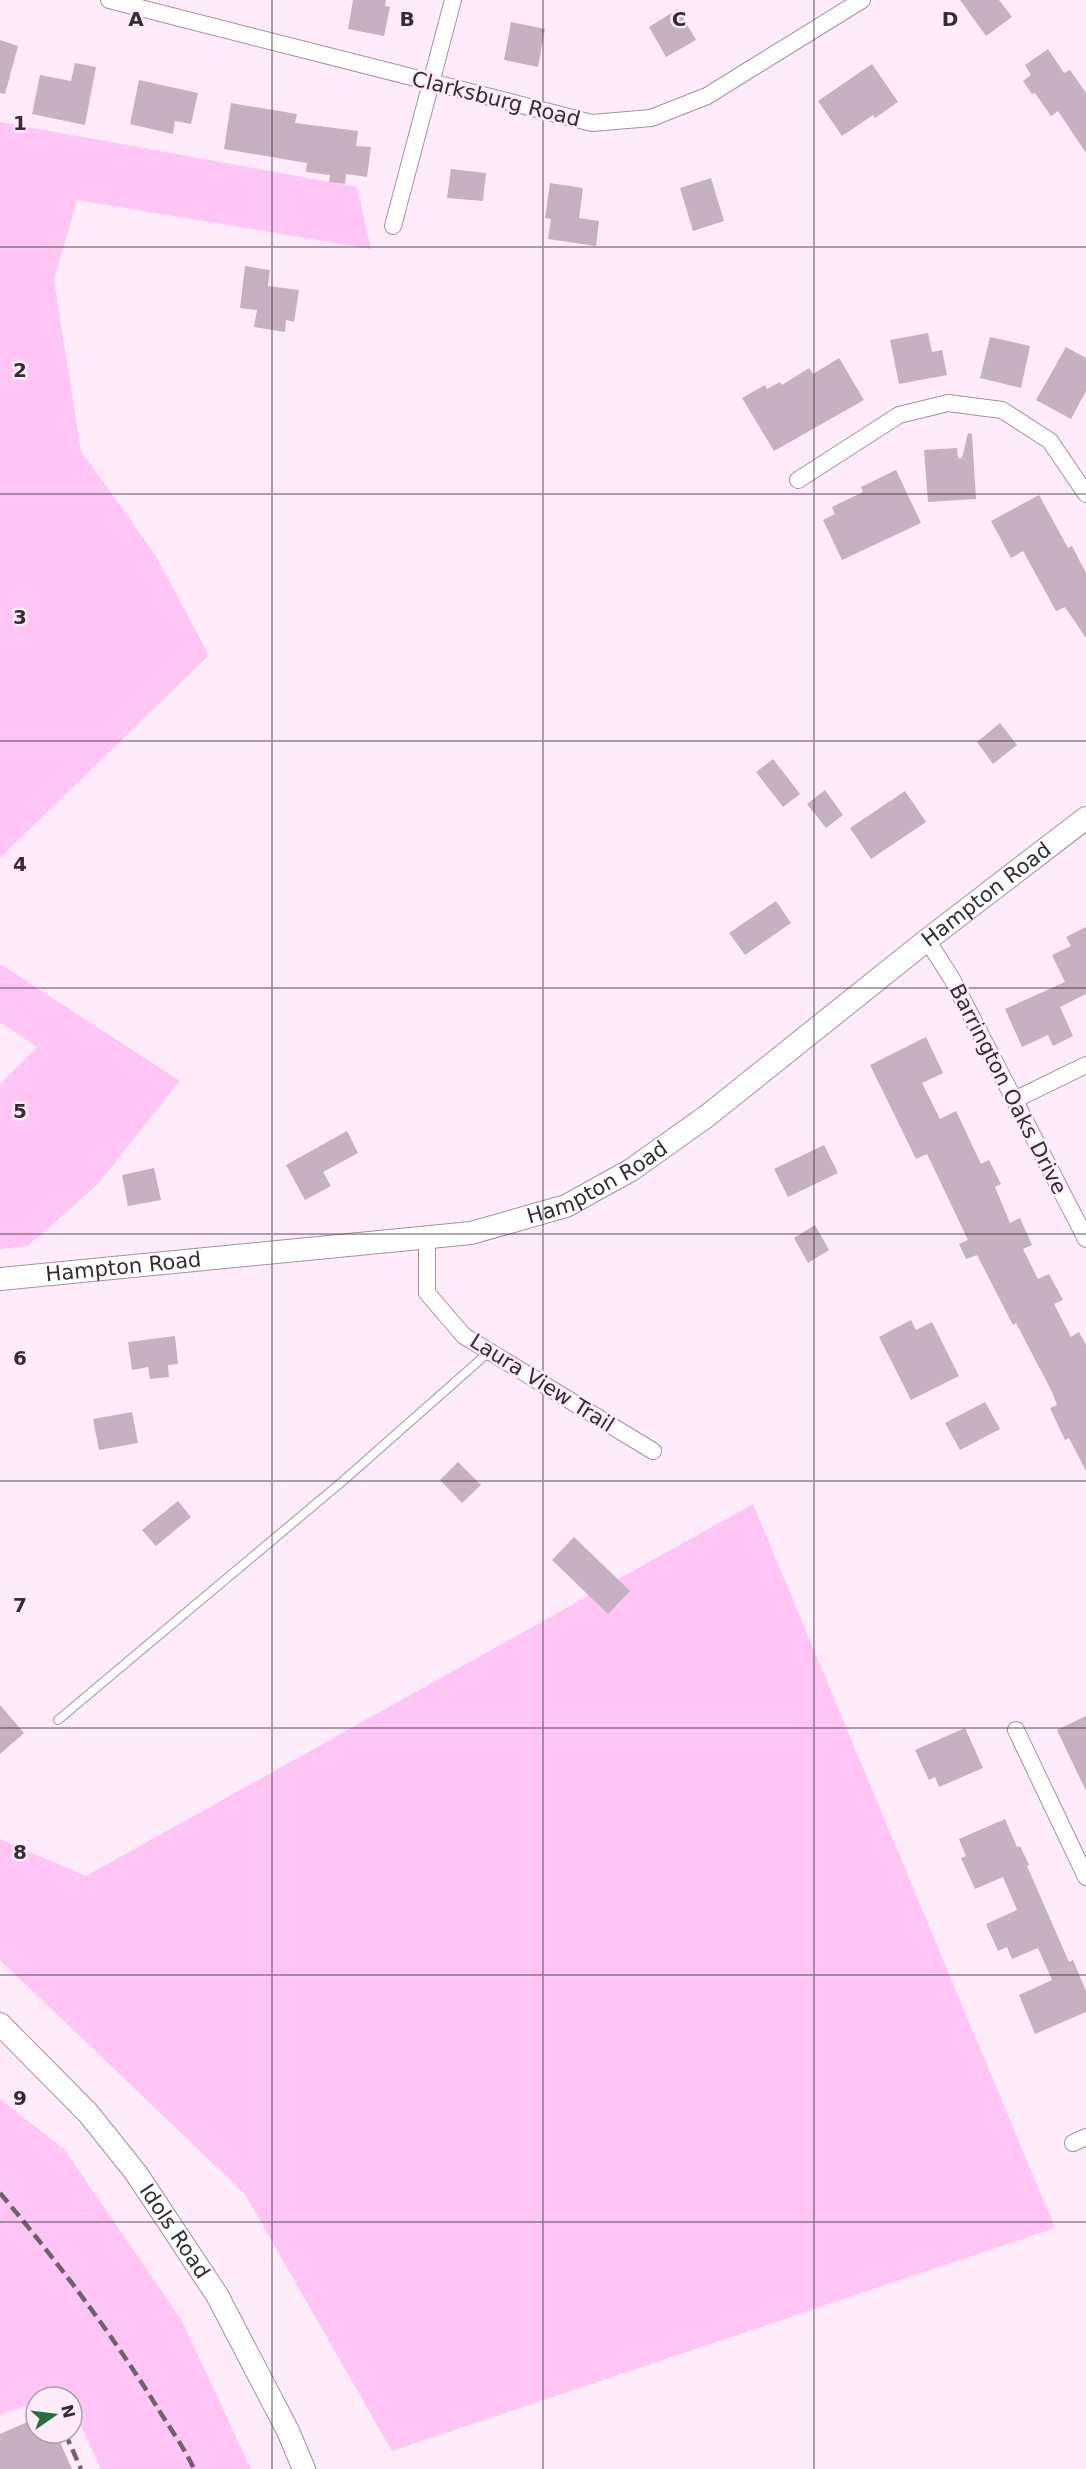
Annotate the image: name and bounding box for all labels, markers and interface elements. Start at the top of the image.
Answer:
text: A [128,7,144,31]
text: B [399,7,415,31]
text: C [672,7,686,31]
text: D [942,7,958,31]
street label: Clarksburg Road [409,66,583,132]
text: 1 [13,111,27,135]
text: 2 [13,358,27,382]
text: 3 [13,605,27,629]
street label: Hampton Road [917,837,1056,952]
text: 4 [13,852,27,876]
street label: Barrington Oaks Drive [944,980,1072,1198]
text: 5 [13,1099,27,1123]
street label: Hampton Road [524,1136,672,1229]
street label: Hampton Road [44,1247,202,1286]
street label: Laura View Trail [465,1329,619,1437]
text: 6 [13,1346,27,1370]
text: 7 [13,1593,27,1617]
text: 8 [13,1840,27,1864]
text: 9 [13,2086,27,2110]
street label: Idols Road [135,2179,215,2283]
north arrow [24,2385,84,2445]
text: N [57,2403,79,2420]

